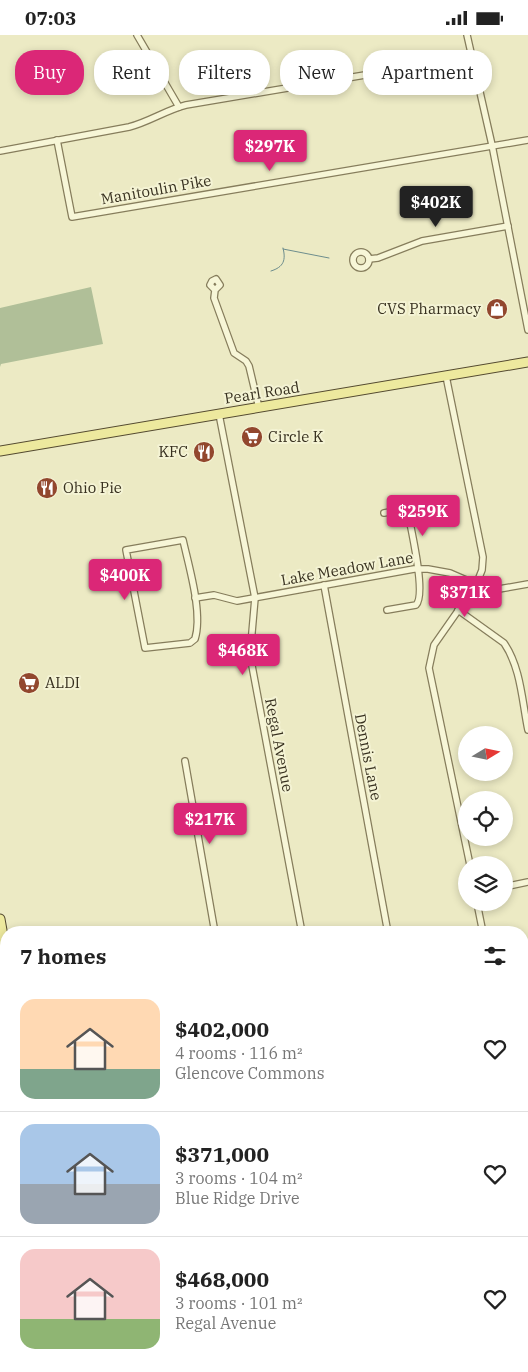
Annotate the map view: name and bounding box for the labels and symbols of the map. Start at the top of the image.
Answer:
pin: $297K [235,129,305,172]
street label: Manitoulin Pike [99,170,213,209]
pin: $402K [401,185,471,228]
shop icon: CVS Pharmacy [485,297,509,321]
place label: CVS Pharmacy [377,299,481,318]
street label: Pearl Road [223,377,301,408]
supermarket icon: Circle K [240,425,264,449]
place label: Circle K [268,427,324,446]
restaurant icon: KFC [192,440,216,464]
place label: KFC [159,442,188,461]
restaurant icon: Ohio Pie [35,476,59,500]
place label: Ohio Pie [63,478,122,497]
pin: $259K [388,495,458,537]
street label: Lake Meadow Lane [279,548,415,589]
pin: $400K [90,559,160,601]
pin: $371K [430,575,500,618]
pin: $468K [208,633,278,676]
supermarket icon: ALDI [17,671,41,695]
place label: ALDI [45,673,80,692]
street label: Regal Avenue [261,697,298,793]
street label: Dennis Lane [351,712,386,802]
north arrow [458,726,512,781]
pin: $217K [175,803,245,845]

